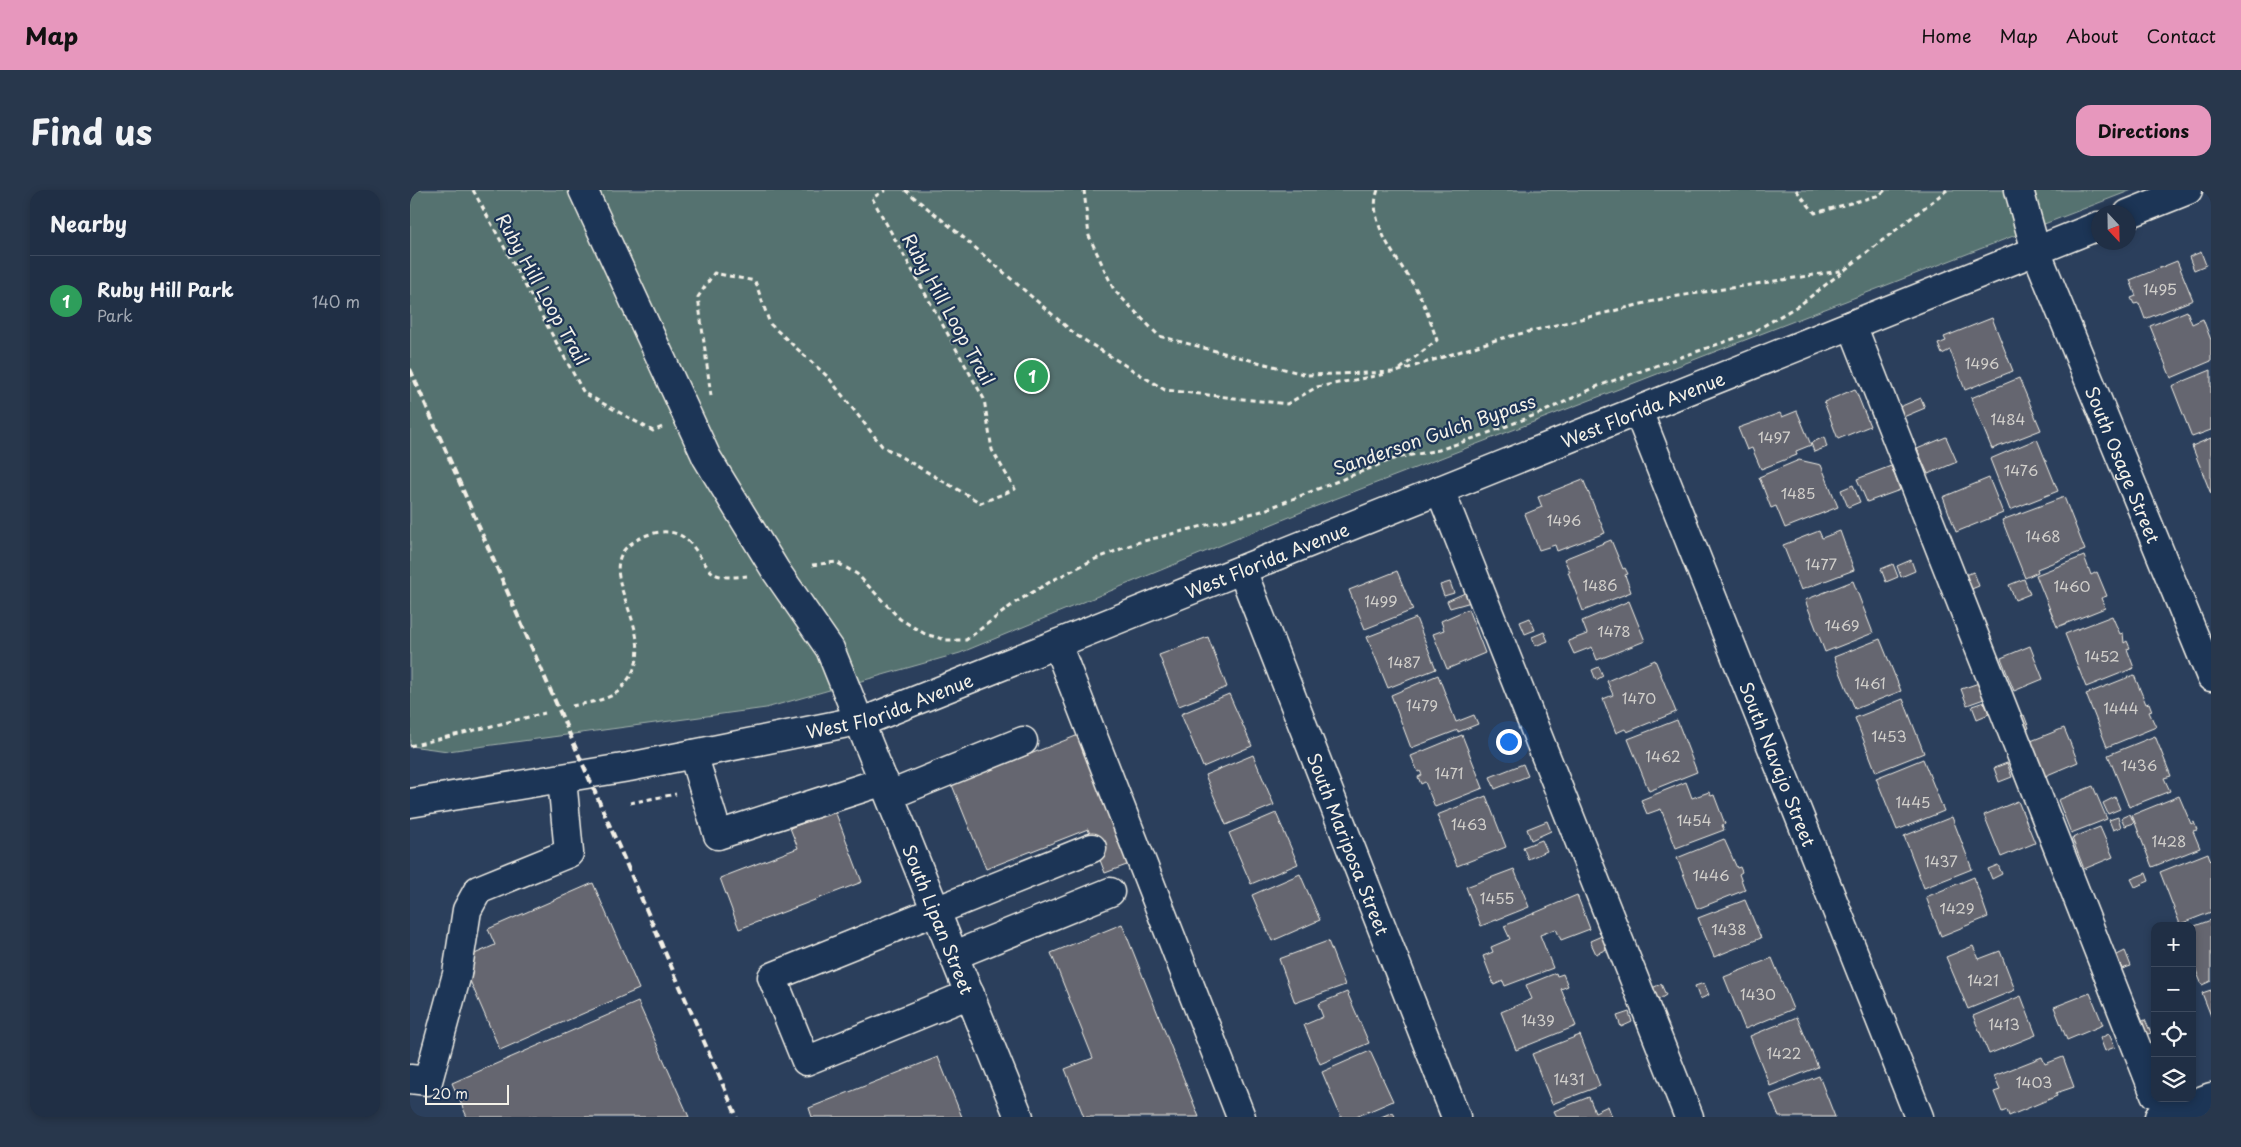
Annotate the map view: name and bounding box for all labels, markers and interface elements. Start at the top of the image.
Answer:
text: Map [25,17,78,53]
text: Home [1921,22,1971,49]
text: Map [1999,22,2038,49]
text: About [2066,22,2118,49]
text: Contact [2146,22,2216,49]
text: Find us [30,104,152,157]
button: Directions [2076,105,2211,156]
north arrow [2091,205,2136,250]
text: Nearby [50,207,127,239]
street label: Ruby Hill Loop Trail [490,208,596,370]
street label: Ruby Hill Loop Trail [896,228,1002,390]
text: Ruby Hill Park [97,275,234,303]
house number: 1495 [2143,277,2177,300]
text: 1 [62,289,70,313]
text: 140 m [312,289,360,313]
text: Park [97,303,133,327]
house number: 1496 [1965,351,1999,374]
pin: 1 [1016,357,1048,395]
street label: West Florida Avenue [1556,364,1729,454]
street label: South Osage Street [2079,382,2168,547]
street label: Sanderson Gulch Bypass [1329,387,1539,481]
house number: 1484 [1991,407,2026,430]
house number: 1497 [1758,425,1791,448]
house number: 1476 [2004,458,2038,481]
house number: 1485 [1781,481,1815,504]
house number: 1496 [1547,508,1581,531]
street label: West Florida Avenue [1181,515,1353,605]
house number: 1468 [2025,524,2061,547]
house number: 1477 [1805,552,1837,575]
house number: 1486 [1583,573,1617,596]
house number: 1460 [2053,574,2091,597]
house number: 1499 [1364,589,1398,612]
house number: 1469 [1824,613,1860,636]
house number: 1478 [1597,619,1631,642]
house number: 1452 [2084,644,2120,667]
house number: 1487 [1388,650,1421,673]
street label: West Florida Avenue [804,665,977,744]
house number: 1461 [1854,671,1886,694]
street label: South Navajo Street [1734,678,1823,850]
house number: 1470 [1622,686,1656,709]
house number: 1479 [1406,693,1438,716]
house number: 1444 [2103,696,2139,719]
house number: 1453 [1871,724,1907,747]
your location [1496,729,1522,755]
house number: 1462 [1645,744,1681,767]
street label: South Mariposa Street [1301,749,1397,939]
house number: 1436 [2121,753,2157,776]
house number: 1471 [1435,761,1464,784]
house number: 1445 [1896,790,1930,813]
house number: 1454 [1676,808,1712,831]
house number: 1463 [1451,812,1487,835]
house number: 1428 [2152,829,2186,852]
street label: South Lipan Street [897,840,981,998]
house number: 1437 [1924,849,1958,872]
house number: 1446 [1693,863,1729,886]
house number: 1455 [1480,886,1514,909]
house number: 1429 [1940,896,1974,919]
house number: 1438 [1711,917,1747,940]
map controls [2151,922,2196,1102]
button: + [2151,922,2196,967]
button: − [2151,967,2196,1012]
house number: 1421 [1967,968,1999,991]
house number: 1430 [1740,982,1776,1005]
house number: 1439 [1521,1008,1555,1031]
house number: 1413 [1988,1012,2020,1035]
button: locate [2151,1012,2196,1057]
house number: 1422 [1766,1041,1802,1064]
button: layers [2151,1057,2196,1102]
house number: 1431 [1554,1067,1584,1090]
house number: 1403 [2016,1070,2052,1093]
scale bar [425,1082,509,1105]
text: 20 m [432,1083,468,1104]

